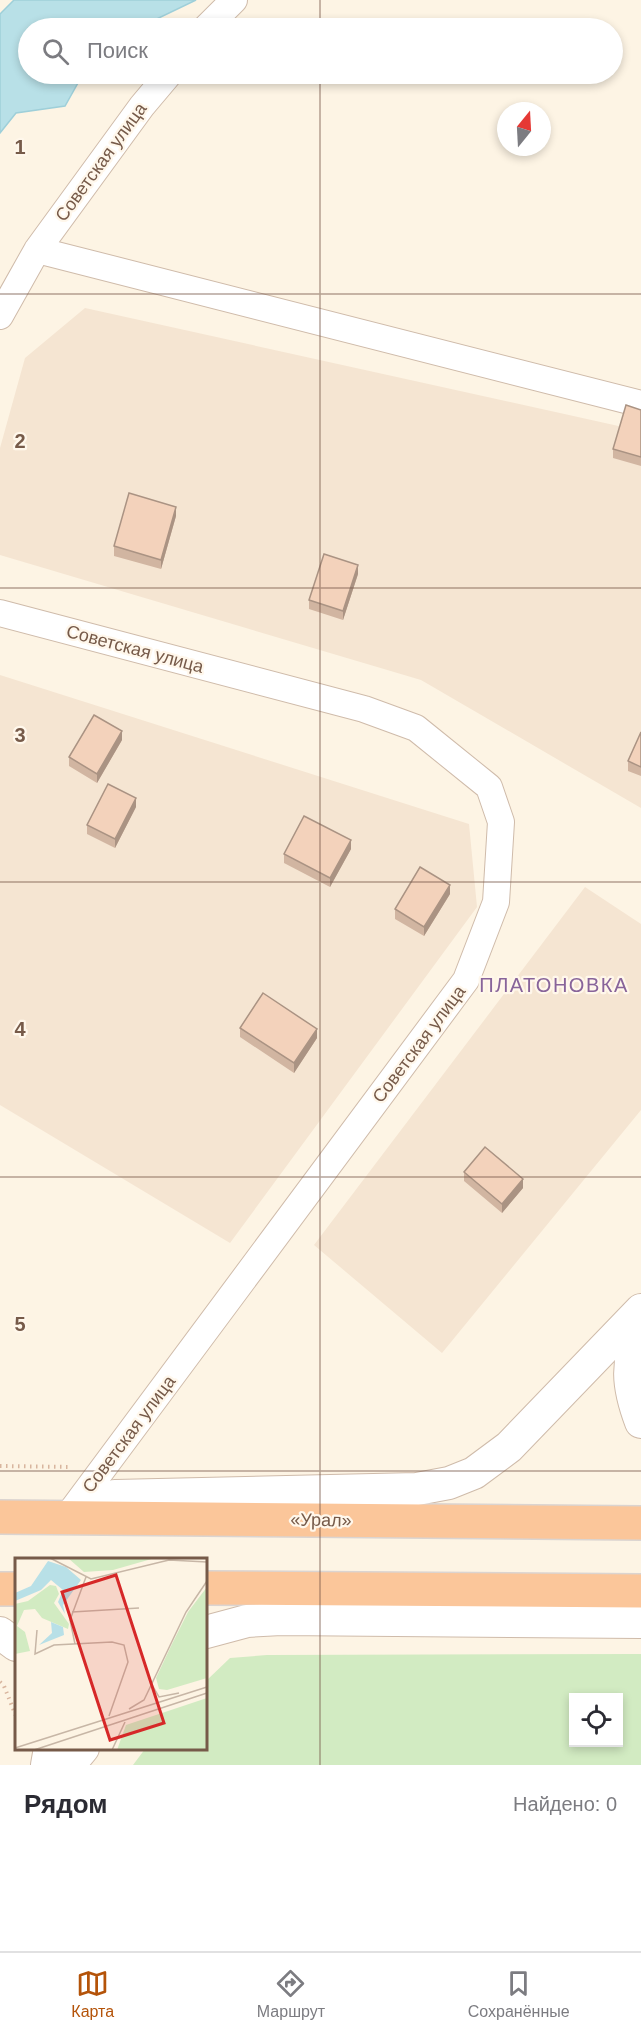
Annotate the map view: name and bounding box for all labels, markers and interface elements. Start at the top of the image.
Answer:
search box [18,18,623,84]
icon: search [39,35,72,68]
text: Поиск [87,38,148,63]
street label: Советская улица [51,98,151,225]
north arrow [497,102,551,156]
text: 1 [14,136,26,158]
text: 2 [14,430,26,452]
street label: Советская улица [64,621,207,677]
text: 3 [14,724,26,746]
district label: ПЛАТОНОВКА [479,974,629,996]
street label: Советская улица [368,981,470,1106]
text: 4 [14,1018,26,1040]
text: 5 [14,1313,26,1335]
street label: Советская улица [78,1371,180,1496]
street label: «Урал» [290,1509,352,1531]
inset map [15,1558,207,1750]
map controls [569,1693,623,1747]
button: locate [569,1693,623,1747]
text: Рядом [24,1789,107,1819]
text: Найдено: 0 [513,1793,617,1815]
tab: Карта [71,1967,114,2021]
tab: Маршрут [257,1967,325,2021]
tab: Сохранённые [468,1967,570,2021]

